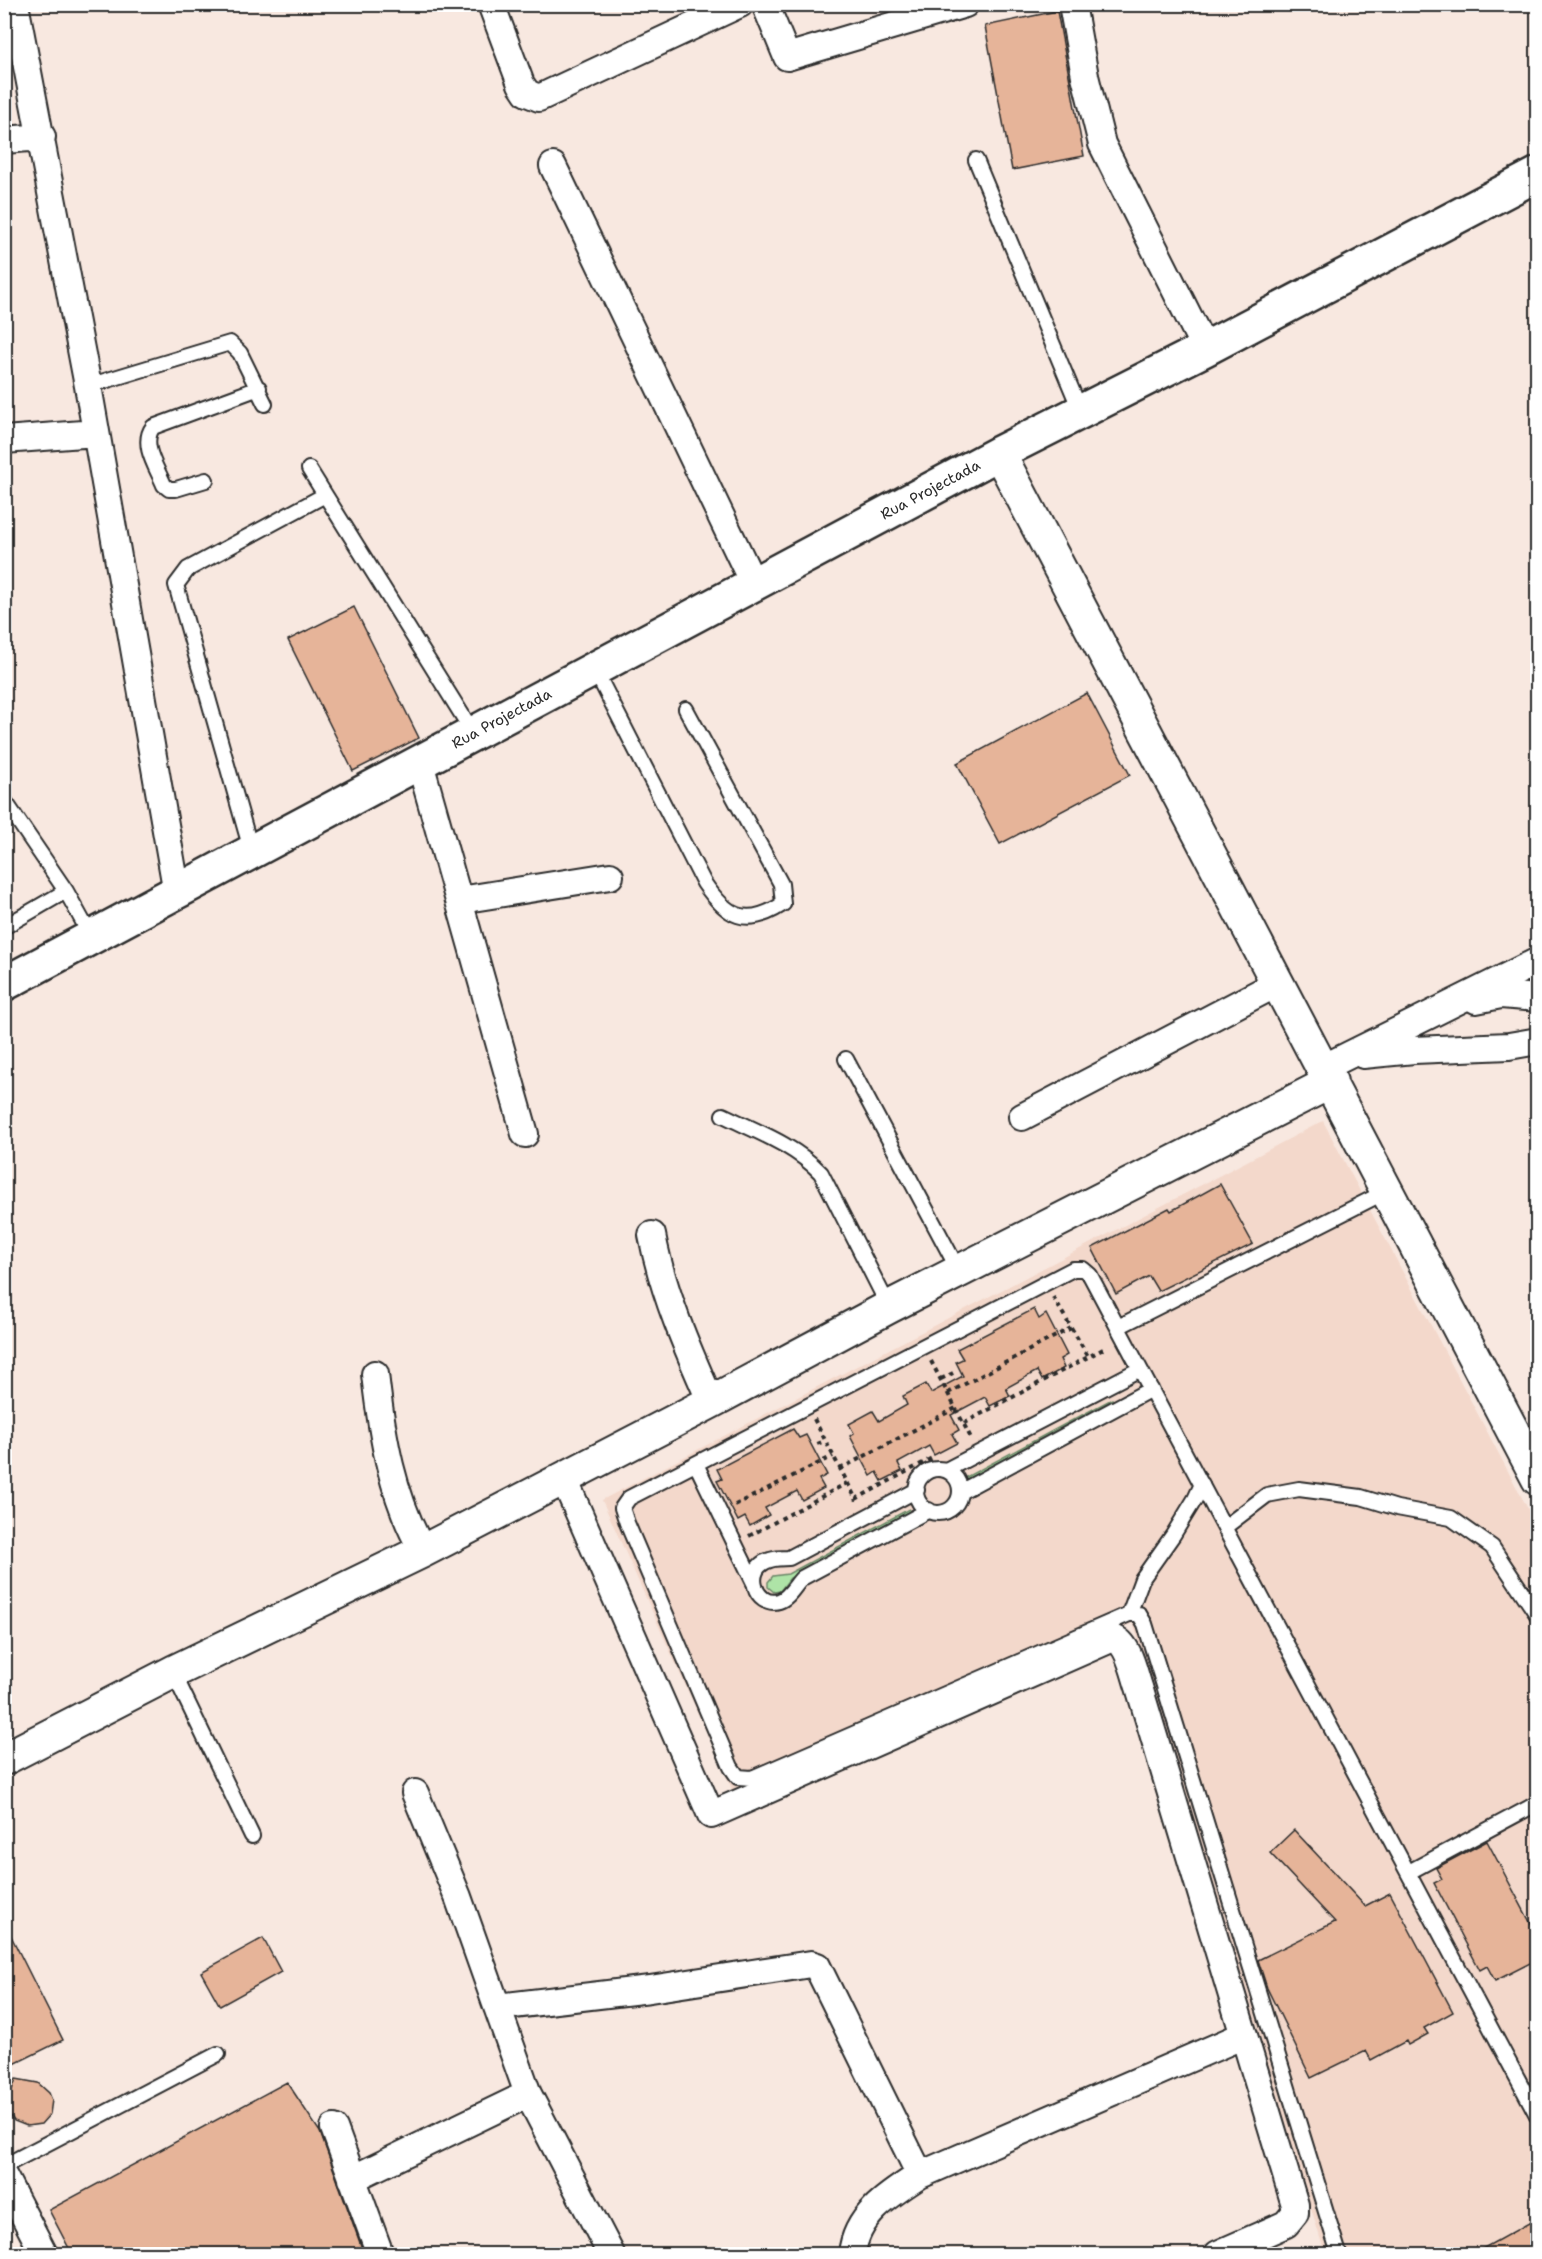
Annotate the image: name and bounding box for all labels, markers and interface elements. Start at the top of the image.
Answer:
street label: Rua Projectada [877,454,984,524]
street label: Rua Projectada [448,683,556,753]

